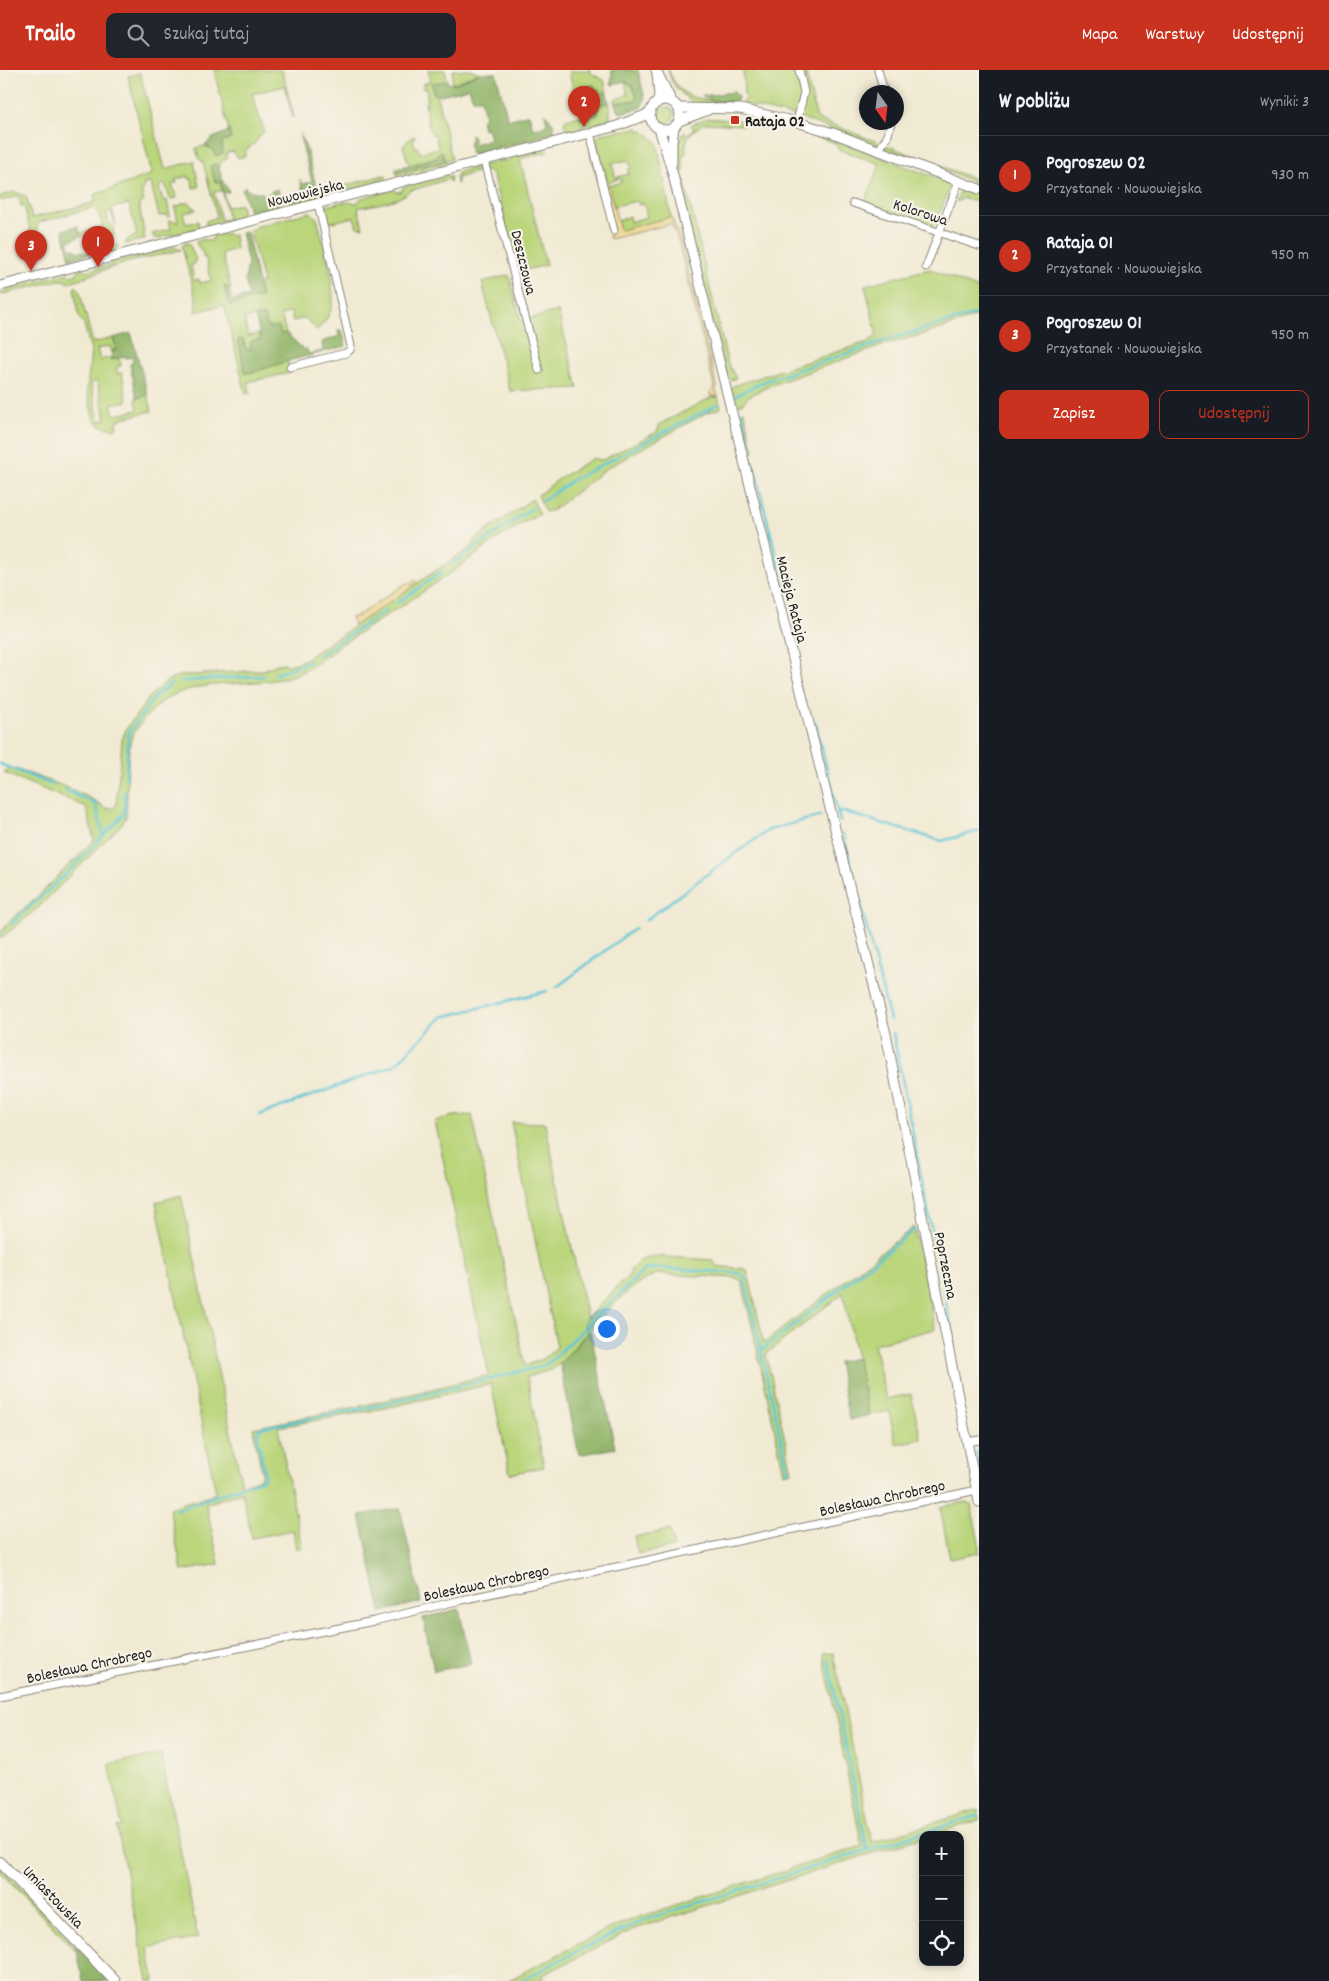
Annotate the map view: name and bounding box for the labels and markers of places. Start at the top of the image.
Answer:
pin: 2 [568,86,600,127]
place label: Rataja 02 [745,111,805,134]
marker: Rataja 02 [729,114,741,126]
pin: 1 [82,226,114,267]
pin: 3 [15,230,47,271]

